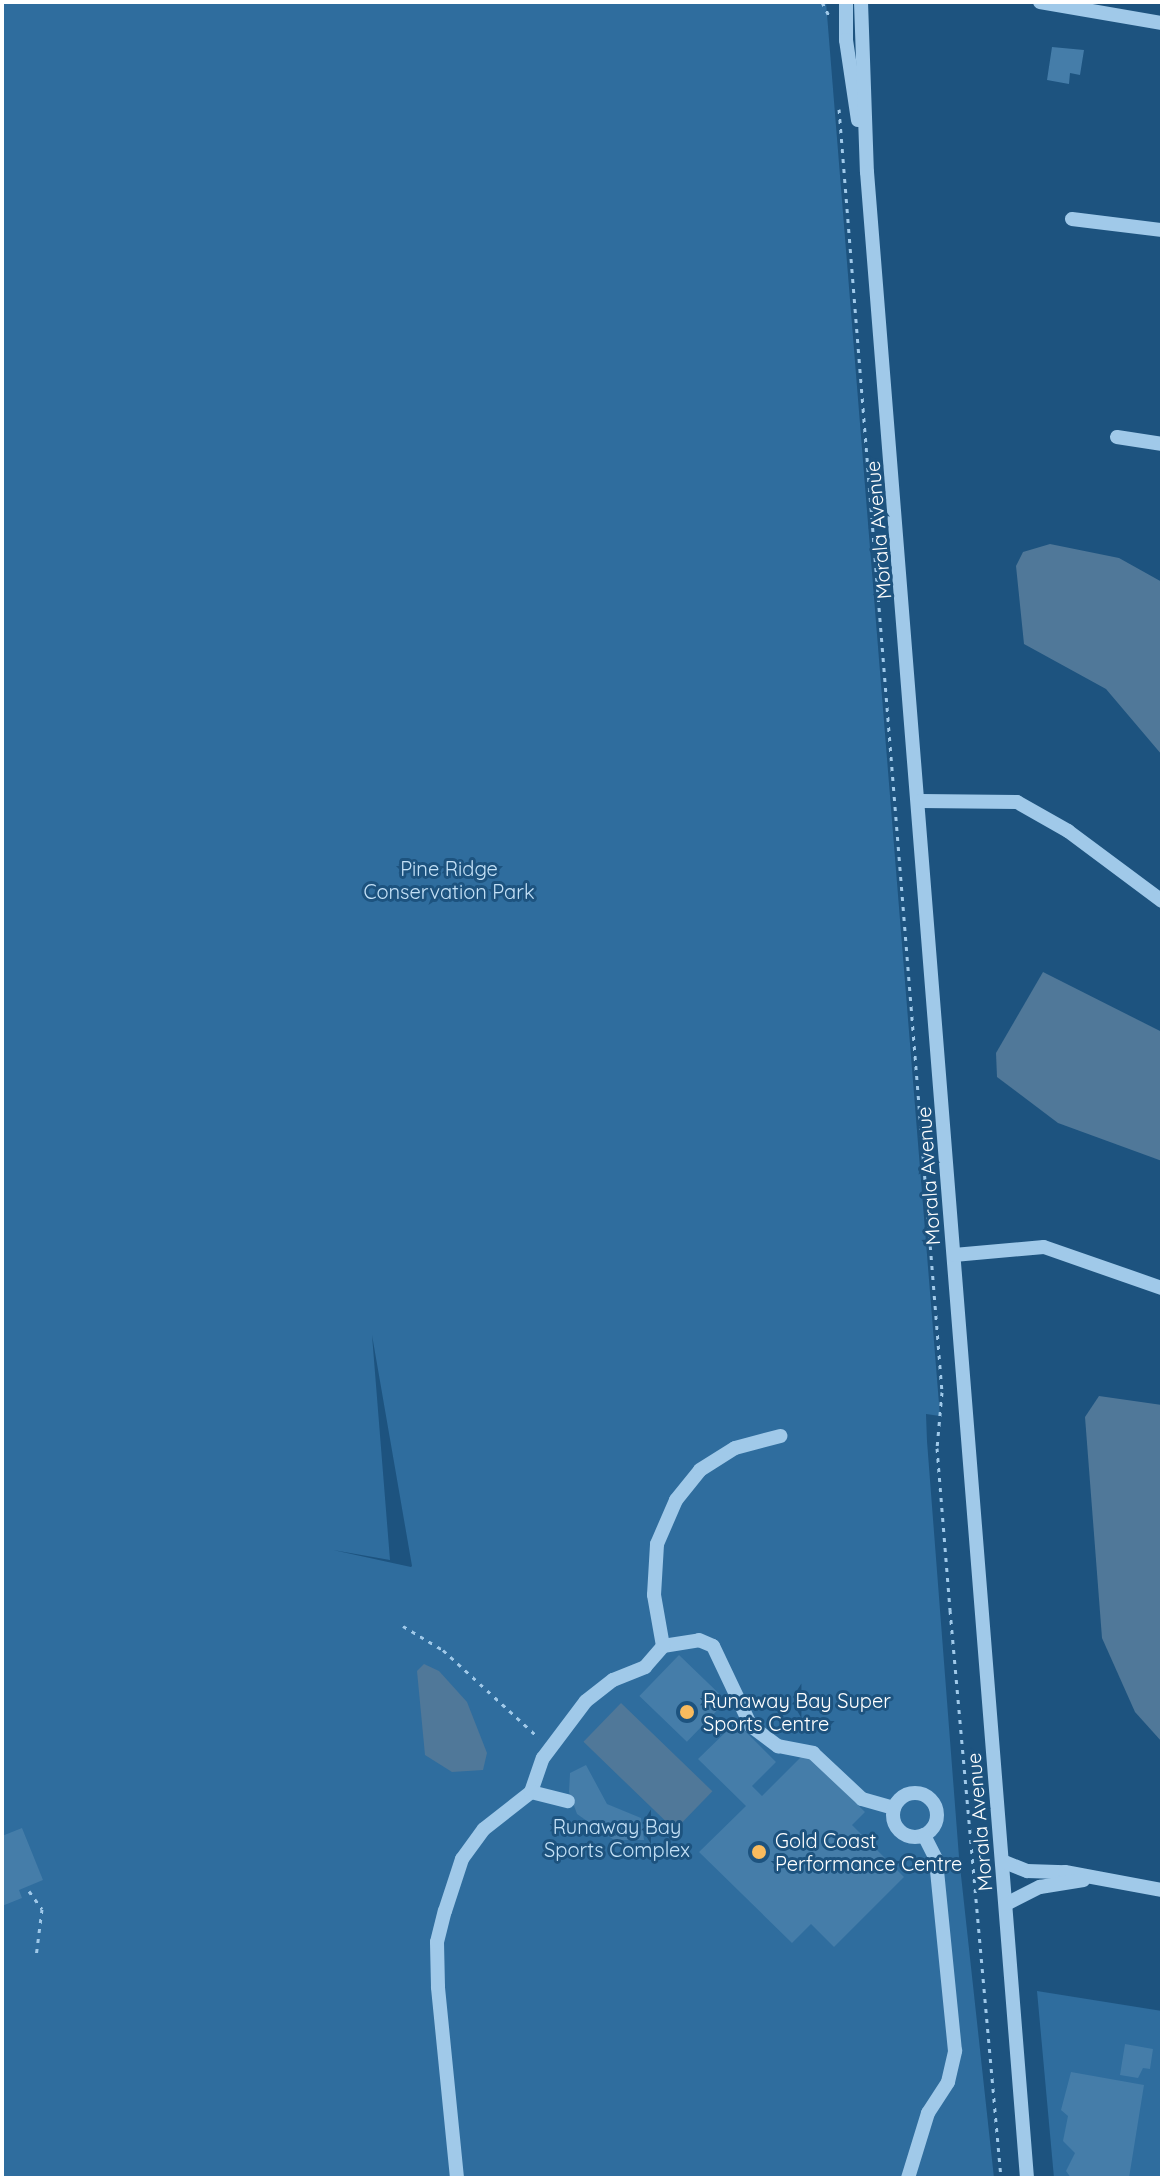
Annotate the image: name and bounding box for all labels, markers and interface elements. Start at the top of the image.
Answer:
street label: Morala Avenue [860,460,896,600]
park label: Pine Ridge Conservation Park [363,857,535,904]
street label: Morala Avenue [911,1106,945,1246]
place label: Runaway Bay Super Sports Centre [703,1688,891,1735]
marker: Runaway Bay Super Sports Centre [678,1703,696,1721]
street label: Morala Avenue [961,1752,997,1892]
park label: Runaway Bay Sports Complex [544,1815,690,1862]
place label: Gold Coast Performance Centre [775,1828,962,1875]
marker: Gold Coast Performance Centre [750,1843,768,1861]

